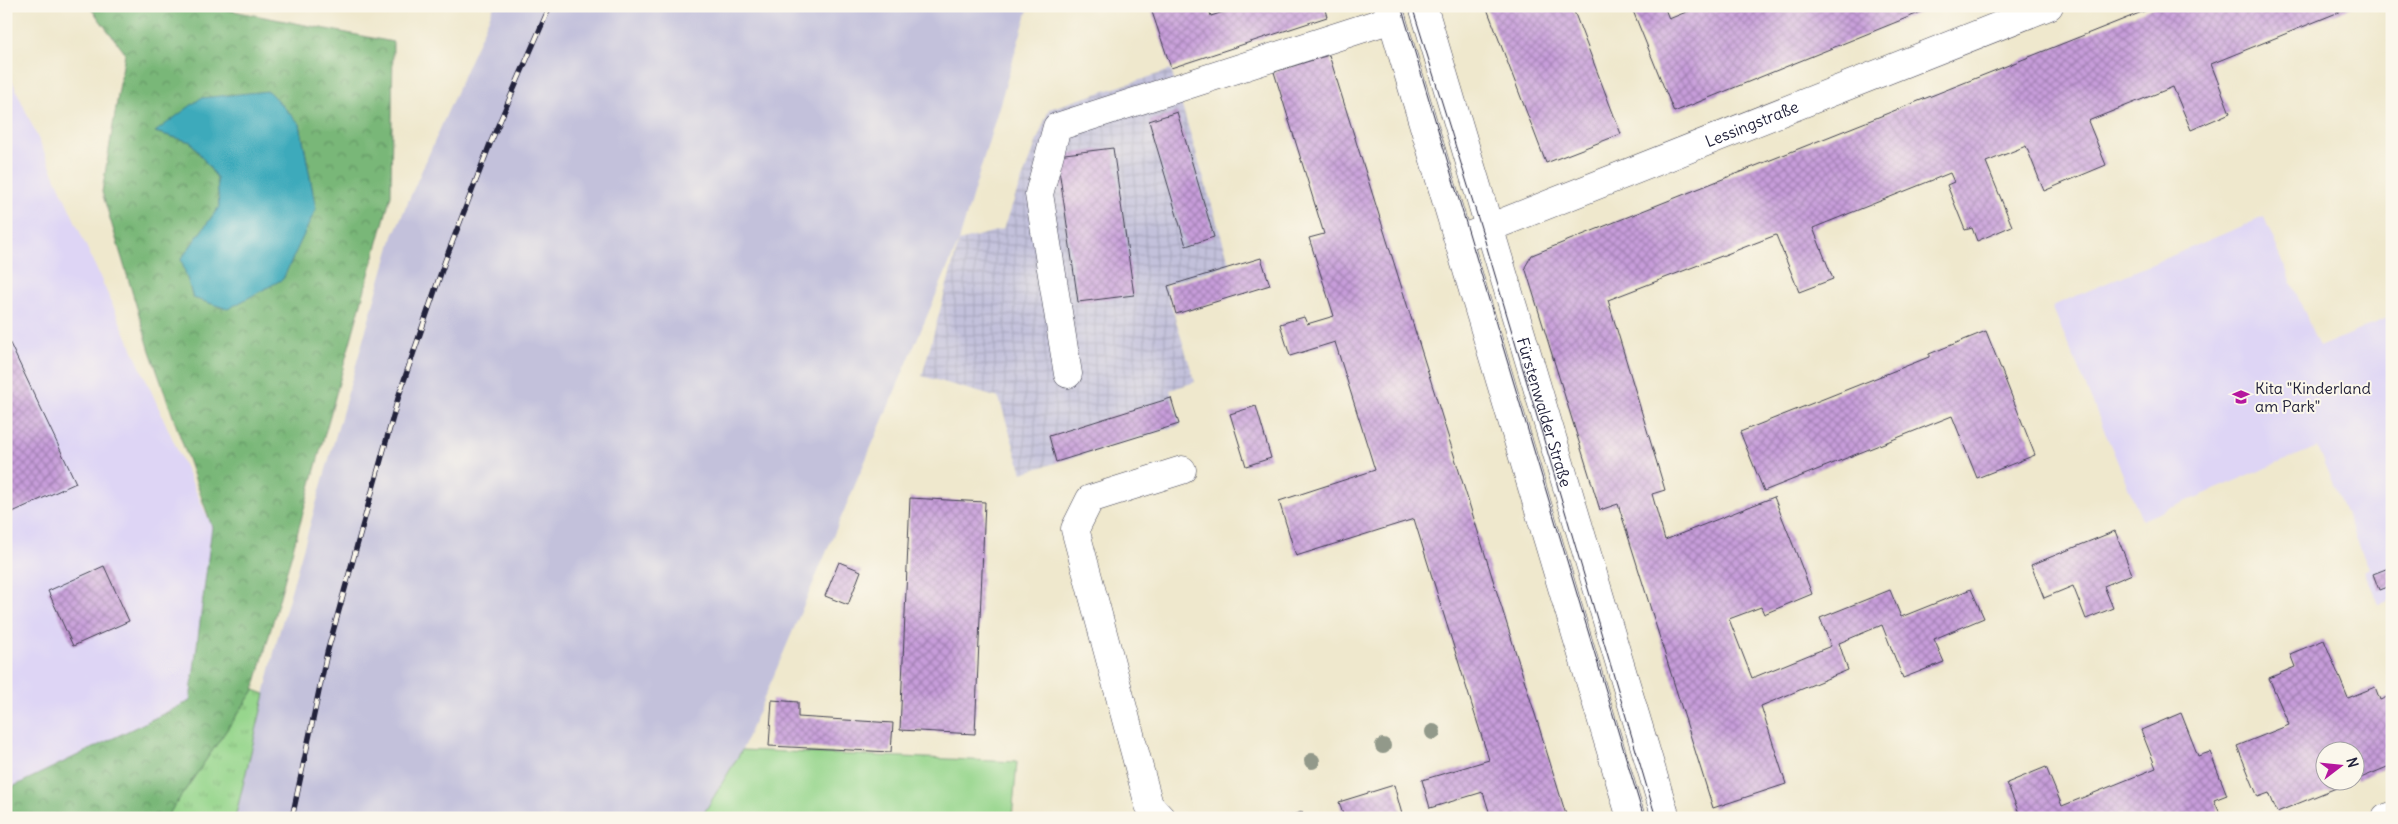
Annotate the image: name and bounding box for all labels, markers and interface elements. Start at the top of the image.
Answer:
street label: Lessingstraße [1702,96,1801,151]
street label: Fürstenwalder Straße [1513,335,1576,489]
place label: Kita "Kinderland am Park" [2255,378,2371,416]
school or university icon: Kita "Kinderland am Park" [2231,387,2251,407]
north arrow [2316,742,2366,792]
text: N [2343,755,2362,770]

